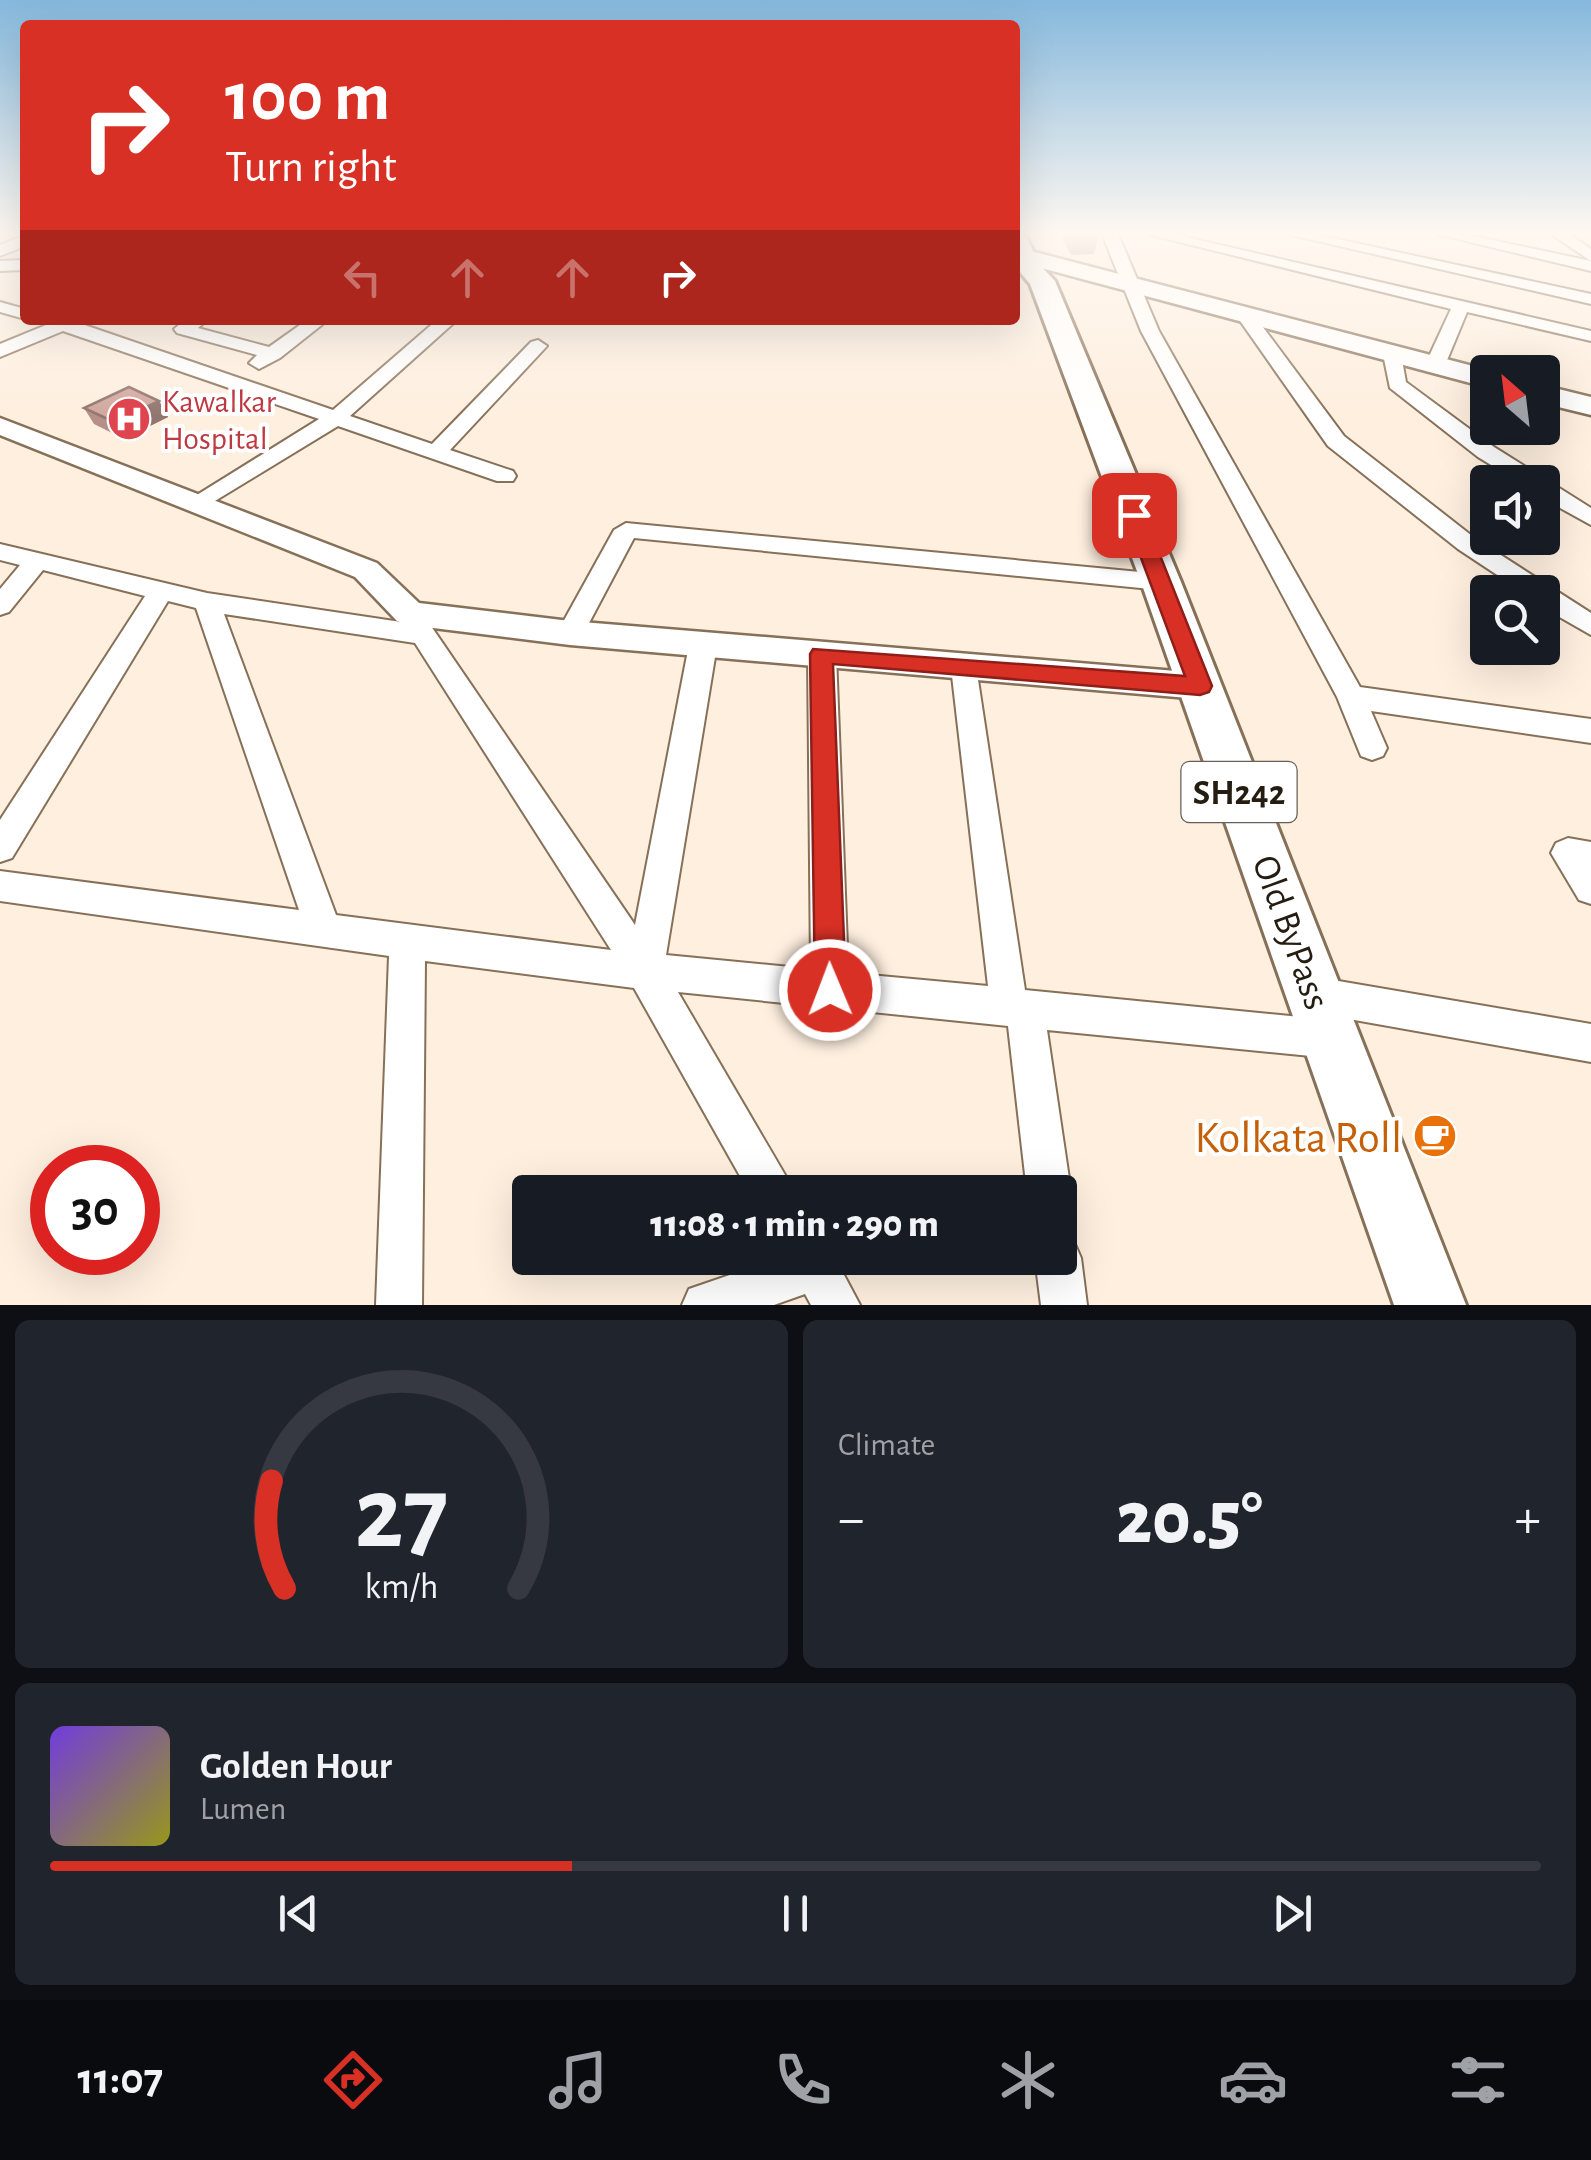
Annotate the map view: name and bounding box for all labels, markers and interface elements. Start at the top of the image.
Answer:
icon: right [60,60,190,190]
text: 100 m [225,63,390,133]
text: Turn right [225,145,397,190]
icon: left [335,250,390,305]
icon: ahead [440,250,495,305]
icon: ahead [545,250,600,305]
icon: right [650,250,705,305]
north arrow [1470,355,1560,445]
map controls [1470,355,1560,665]
place label: Kawalkar Hospital [162,386,277,455]
hospital icon: Kawalkar Hospital [106,396,152,442]
button: sound [1470,465,1560,555]
pin [1092,473,1177,558]
icon: arrive [1107,488,1162,543]
button: search [1470,575,1560,665]
road number: SH242 [1182,762,1296,822]
street label: Old ByPass [1245,851,1335,1015]
position arrow [778,938,882,1042]
cafe icon: Kolkata Roll [1412,1113,1458,1159]
place label: Kolkata Roll [1195,1116,1402,1161]
speed limit sign: 30 [30,1145,160,1275]
text: 11:08 · 1 min · 290 m [650,1206,939,1244]
text: Climate [838,1429,935,1461]
text: 27 [355,1463,448,1567]
text: 20.5° [1116,1482,1263,1557]
text: − [838,1492,864,1547]
text: + [1515,1492,1541,1547]
text: km/h [365,1569,438,1605]
text: Golden Hour [200,1748,392,1786]
text: Lumen [200,1793,286,1825]
icon: previous [271,1886,326,1941]
icon: pause [768,1886,823,1941]
icon: next [1265,1886,1320,1941]
icon: directions [318,2045,388,2115]
icon: music [543,2045,613,2115]
icon: phone [768,2045,838,2115]
icon: climate [993,2045,1063,2115]
icon: car [1218,2045,1288,2115]
icon: filters [1443,2045,1513,2115]
text: 11:07 [78,2057,163,2102]

